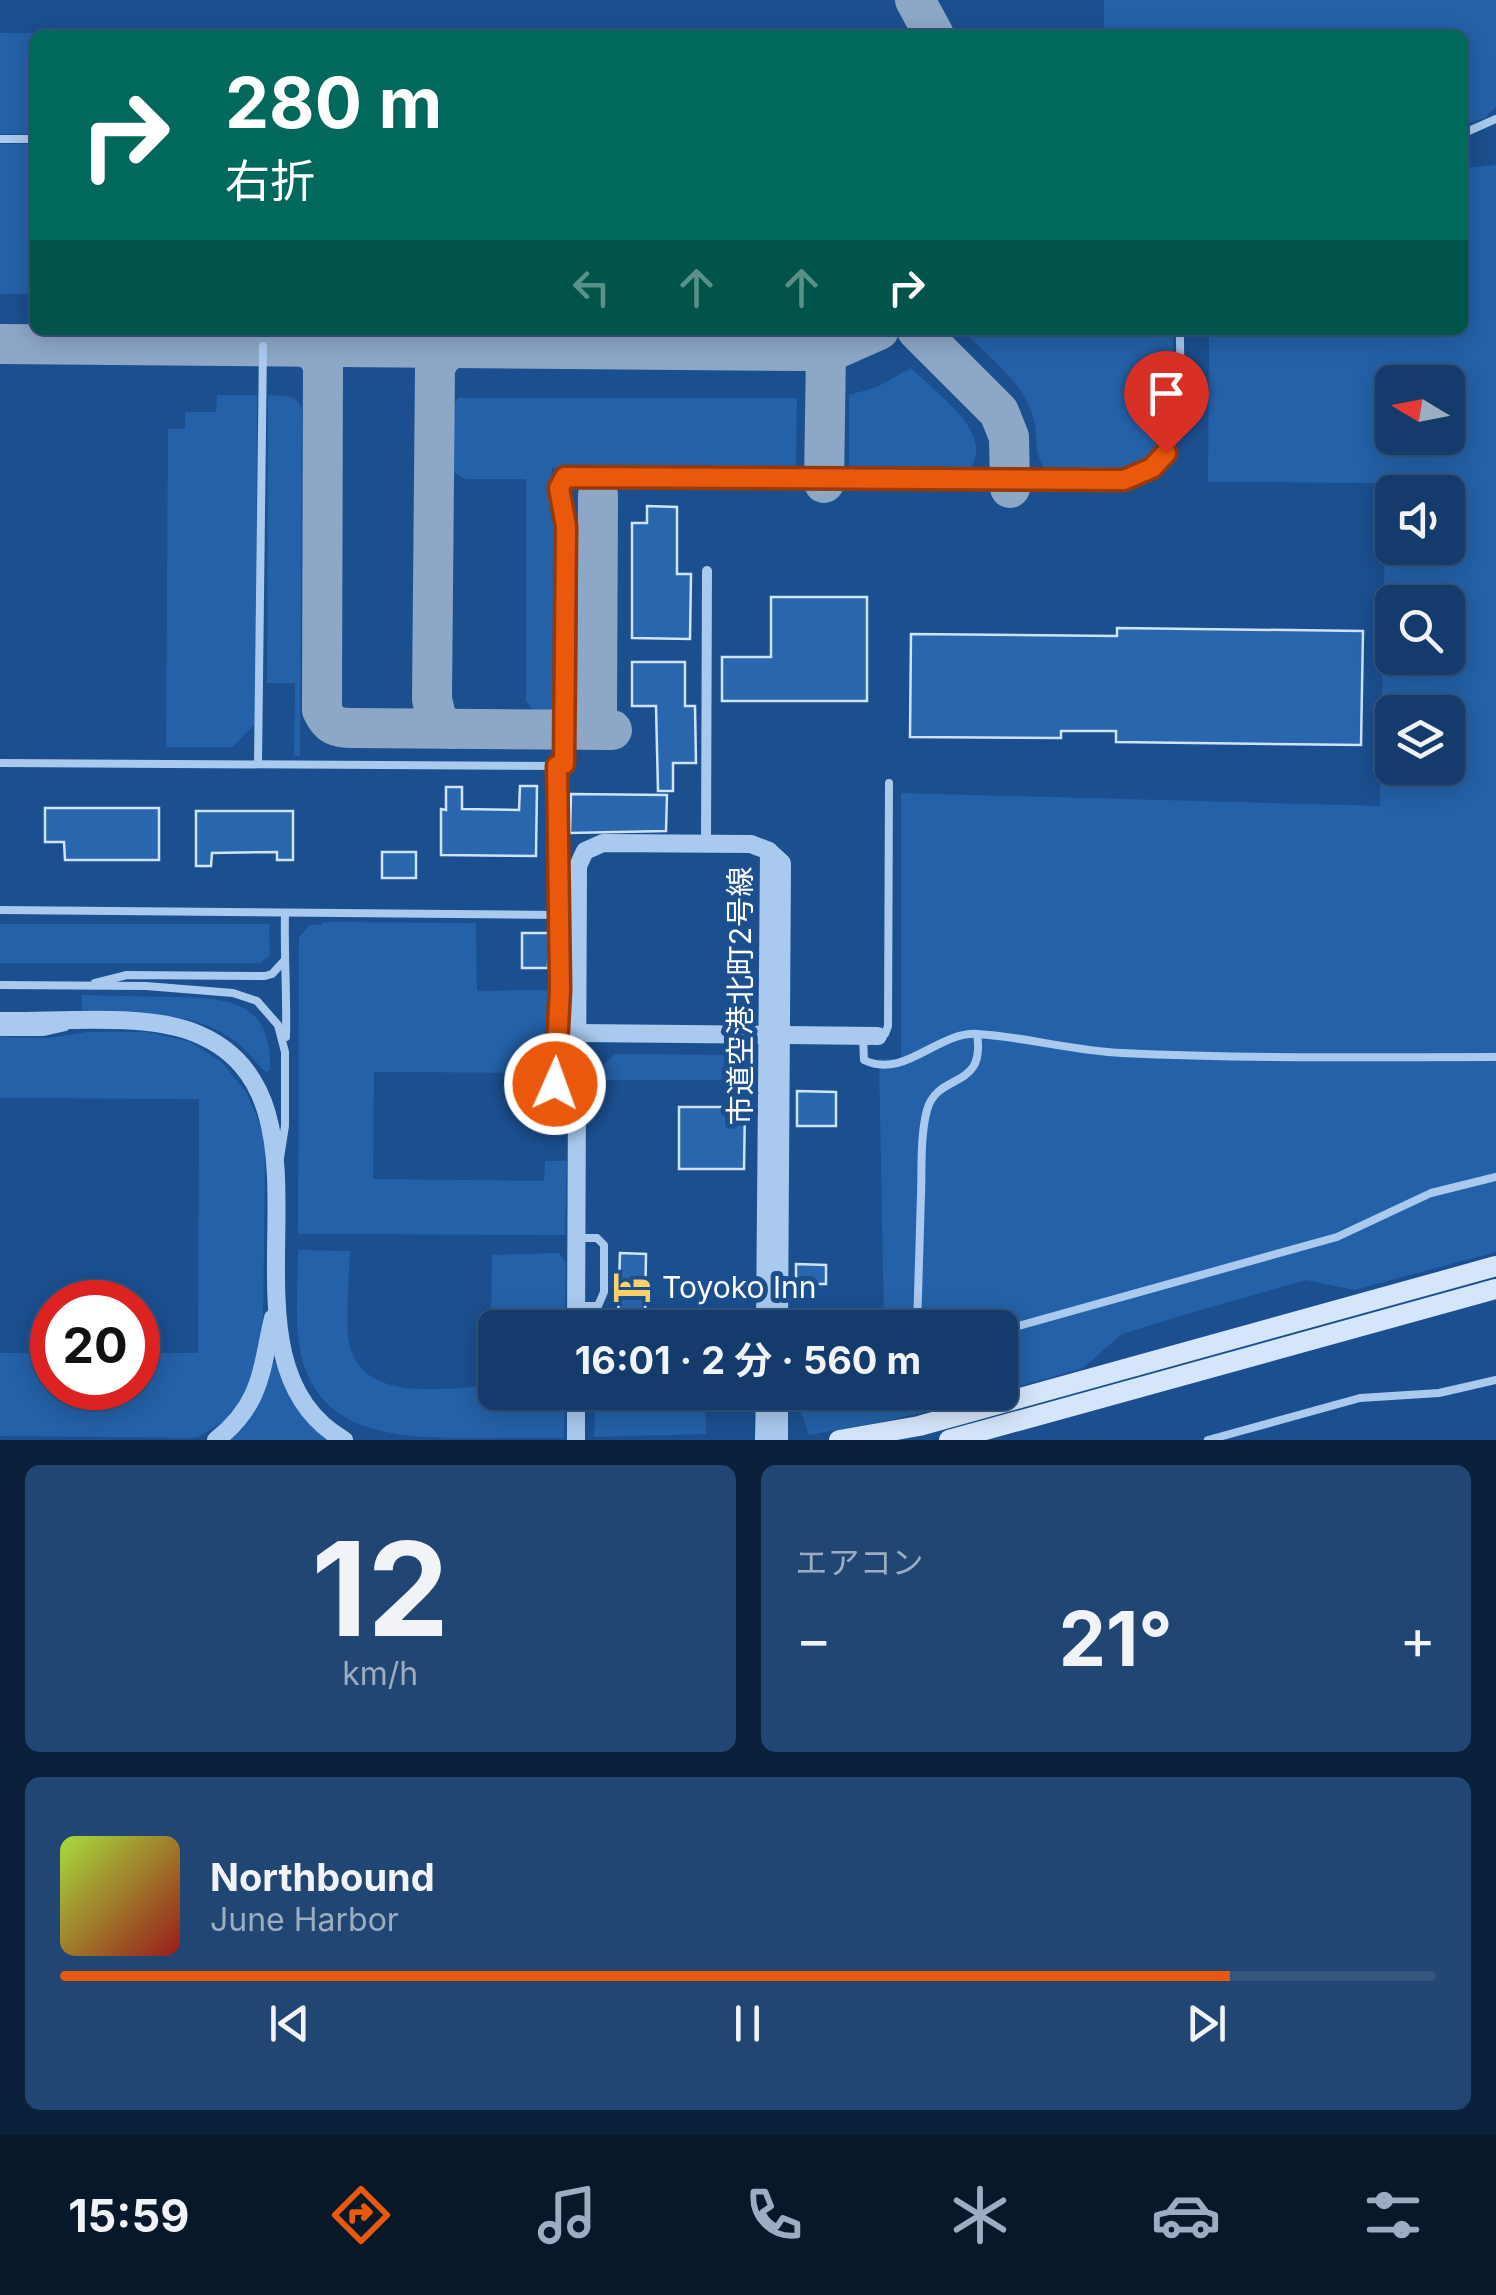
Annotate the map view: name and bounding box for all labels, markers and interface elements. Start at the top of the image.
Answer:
text: 280 m [225,60,442,145]
icon: right [60,70,190,200]
text: 右折 [225,153,315,208]
icon: left [564,260,619,315]
icon: ahead [669,260,724,315]
icon: ahead [774,260,829,315]
icon: right [879,260,934,315]
pin [1124,351,1209,454]
north arrow [1375,365,1465,455]
map controls [1375,365,1465,785]
icon: arrive [1139,366,1194,421]
button: sound [1375,475,1465,565]
button: search [1375,585,1465,675]
button: layers [1375,695,1465,785]
street label: 市道空港北町2号線 [722,867,758,1125]
position arrow [503,1032,607,1136]
hotel icon: Toyoko Inn [611,1266,653,1308]
place label: Toyoko Inn [662,1269,816,1305]
speed limit sign: 20 [30,1280,160,1410]
text: 16:01 · 2 分 · 560 m [575,1337,921,1383]
text: 12 [311,1510,449,1667]
text: エアコン [796,1543,924,1582]
text: 21° [1059,1593,1173,1684]
text: − [796,1606,832,1672]
text: + [1400,1606,1436,1672]
text: km/h [342,1654,418,1693]
text: Northbound [210,1854,435,1900]
text: June Harbor [210,1900,399,1939]
icon: previous [262,1996,317,2051]
icon: pause [720,1996,775,2051]
icon: next [1179,1996,1234,2051]
icon: directions [326,2180,396,2250]
icon: music [532,2180,602,2250]
icon: phone [739,2180,809,2250]
icon: climate [945,2180,1015,2250]
icon: car [1151,2180,1221,2250]
icon: filters [1358,2180,1428,2250]
text: 15:59 [68,2188,189,2243]

